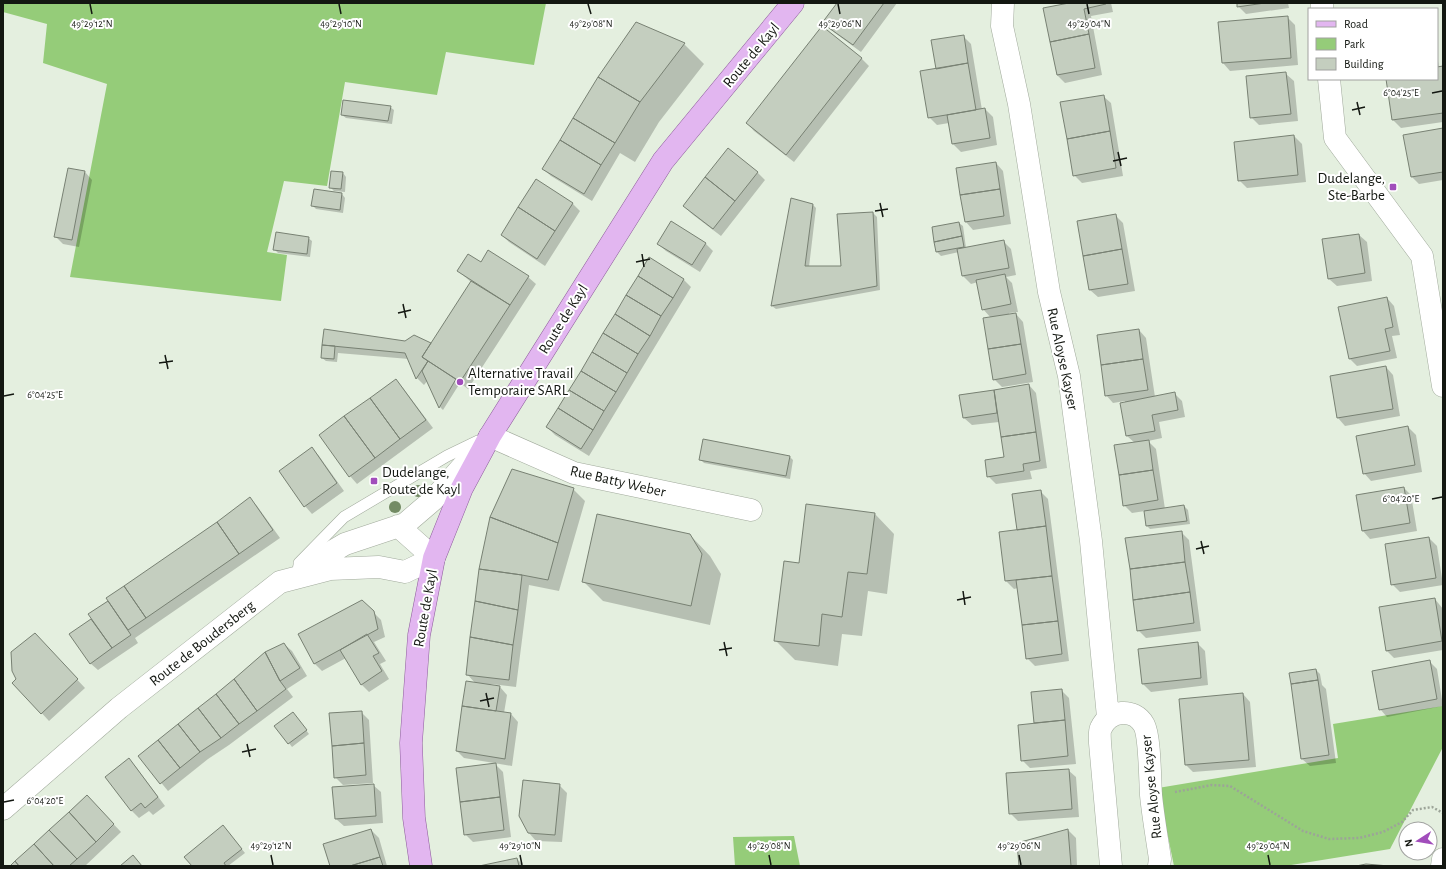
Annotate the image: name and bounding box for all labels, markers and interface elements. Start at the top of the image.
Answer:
legend [1308,8,1438,80]
text: Road [1344,18,1368,30]
text: 49°29'12"N [72,19,112,29]
text: 49°29'10"N [320,19,362,29]
text: 49°29'08"N [570,19,613,29]
text: 49°29'06"N [819,19,861,29]
text: 49°29'04"N [1067,19,1111,29]
street label: Route de Kayl [720,20,782,90]
text: Park [1344,38,1365,50]
text: Building [1344,58,1384,70]
text: 6°04'25"E [1383,88,1419,98]
place label: Dudelange, Ste-Barbe [1318,171,1385,203]
marker: Dudelange, Ste-Barbe [1388,182,1398,192]
street label: Route de Kayl [536,282,591,357]
street label: Rue Aloyse Kayser [1044,306,1081,412]
place label: Alternative Travail Temporaire SARL [468,366,574,398]
marker: Alternative Travail Temporaire SARL [455,377,465,387]
text: 6°04'25"E [27,390,63,400]
street label: Rue Batty Weber [569,463,667,500]
place label: Dudelange, Route de Kayl [382,465,461,497]
marker: Dudelange, Route de Kayl [369,476,379,486]
text: 6°04'20"E [1383,494,1420,504]
street label: Route de Kayl [411,568,440,648]
street label: Route de Boudersberg [147,597,258,689]
street label: Rue Aloyse Kayser [1139,734,1164,840]
text: 6°04'20"E [27,796,64,806]
north arrow [1398,821,1438,861]
text: N [1403,838,1415,848]
text: 49°29'12"N [251,841,291,851]
text: 49°29'10"N [499,841,541,851]
text: 49°29'08"N [748,841,791,851]
text: 49°29'06"N [998,841,1040,851]
text: 49°29'04"N [1246,841,1290,851]

